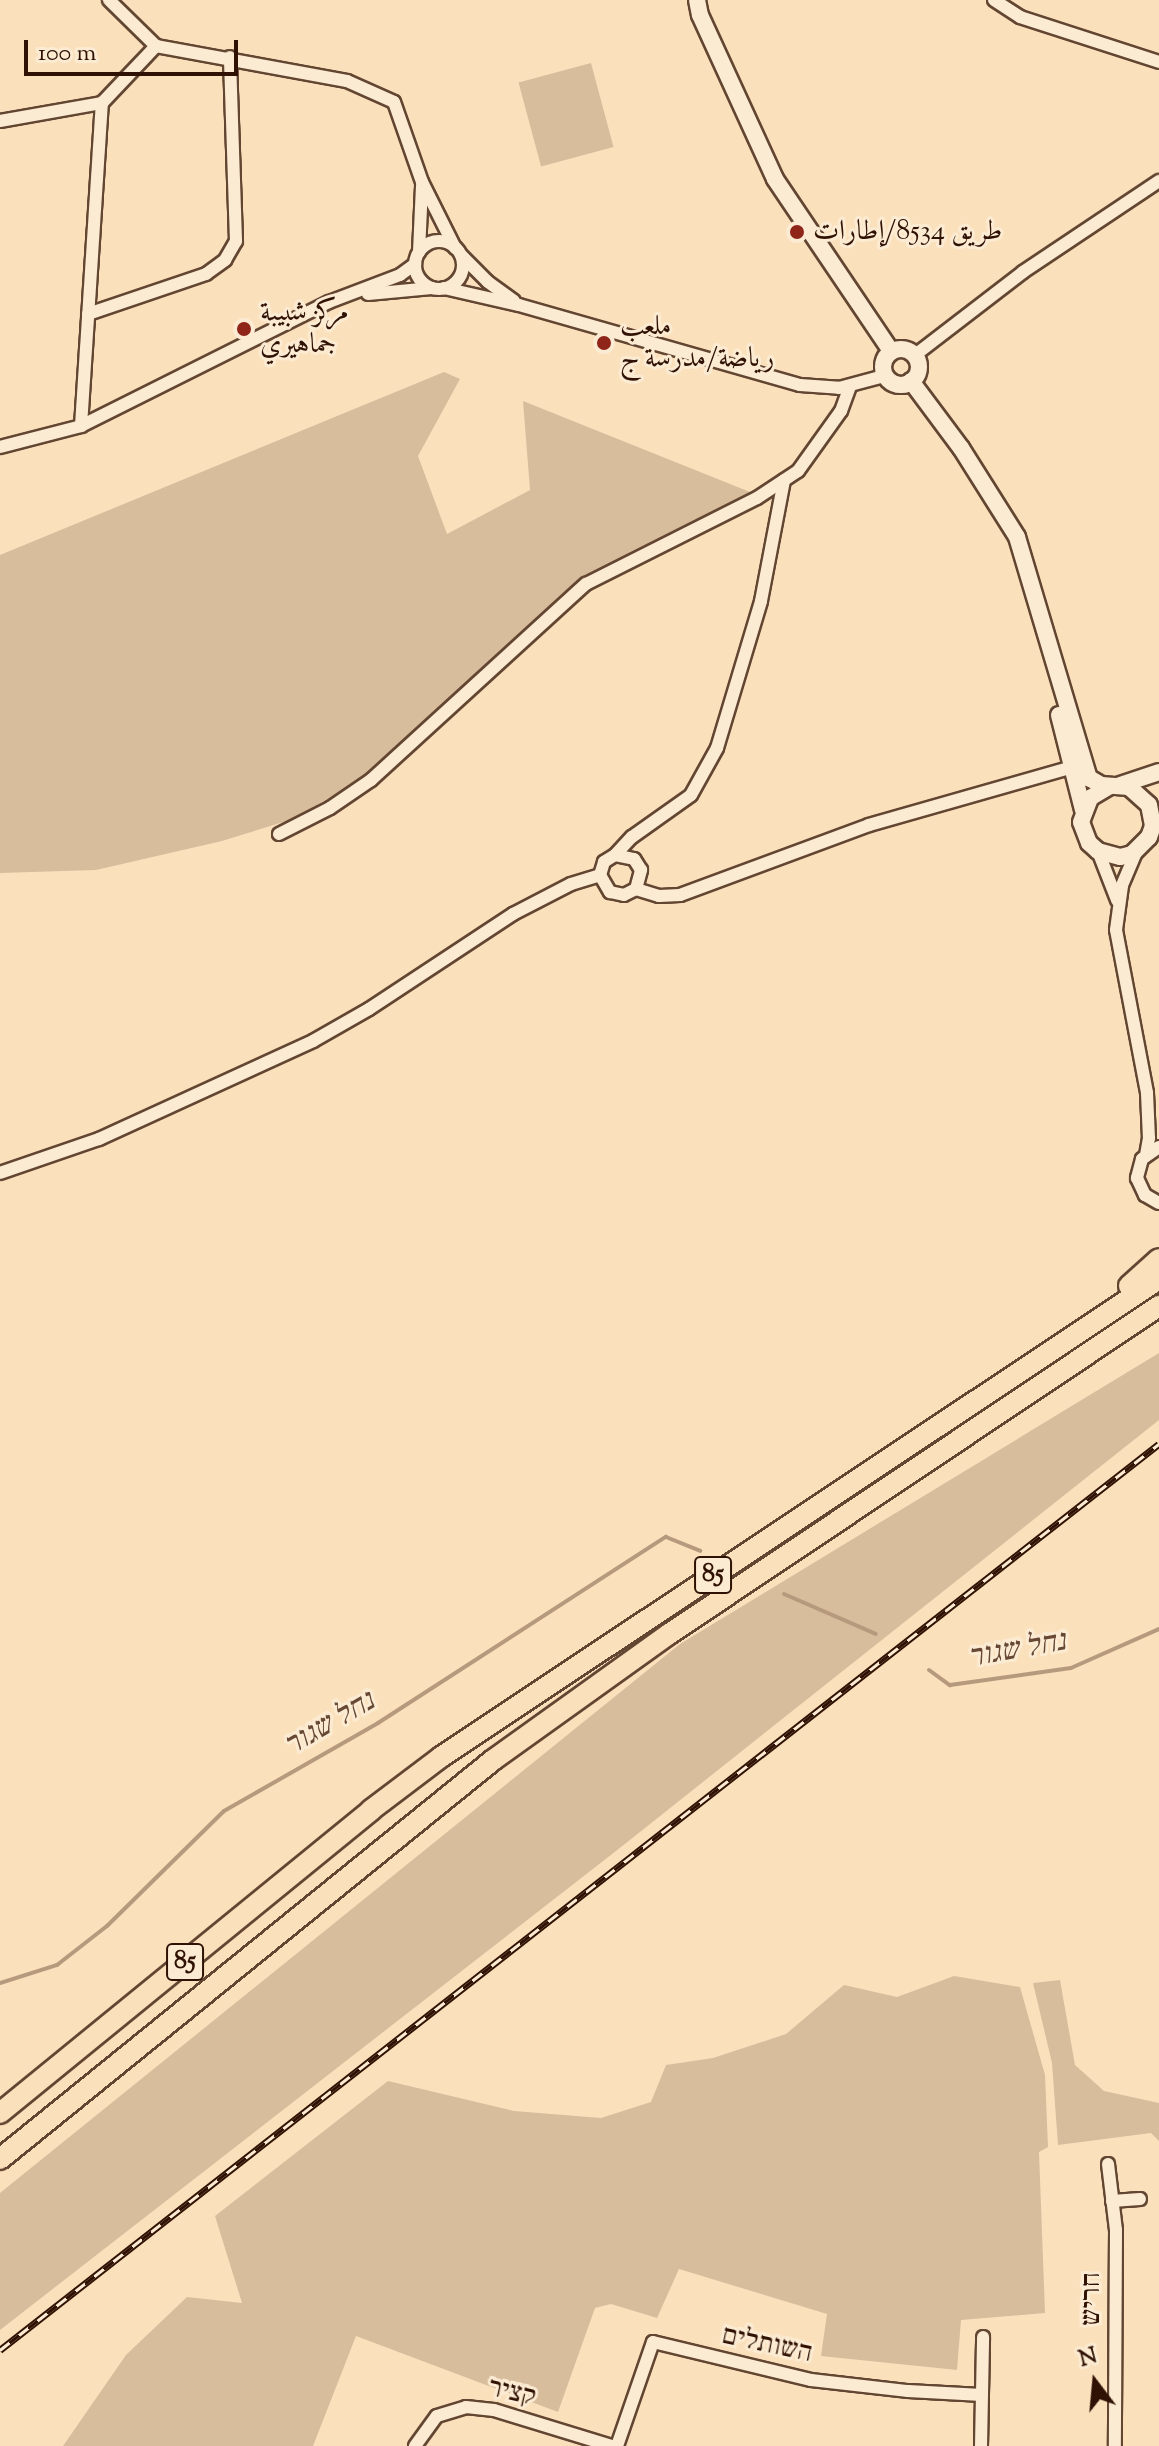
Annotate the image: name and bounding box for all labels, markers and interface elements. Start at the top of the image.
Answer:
scale bar [28,24,242,74]
text: 100 m [38,37,96,71]
place label: طريق 8534/إطارات [813,215,1002,249]
marker: طريق 8534/إطارات [788,223,806,241]
place label: مركز شبيبة جماهيري [260,296,349,362]
place label: ملعب رياضة/مدرسة ج [620,310,774,376]
marker: مركز شبيبة جماهيري [235,320,253,338]
marker: ملعب رياضة/مدرسة ج [595,334,613,352]
road number: 85 [693,1553,733,1597]
water label: נחל שגור [965,1625,1069,1677]
water label: נחל שגור [278,1685,382,1765]
road number: 85 [165,1940,205,1984]
street label: חריש [1075,2272,1109,2326]
street label: השותלים [719,2319,815,2371]
text: N [1076,2341,1101,2377]
north arrow [1055,2342,1135,2422]
street label: קציר [485,2371,539,2415]

